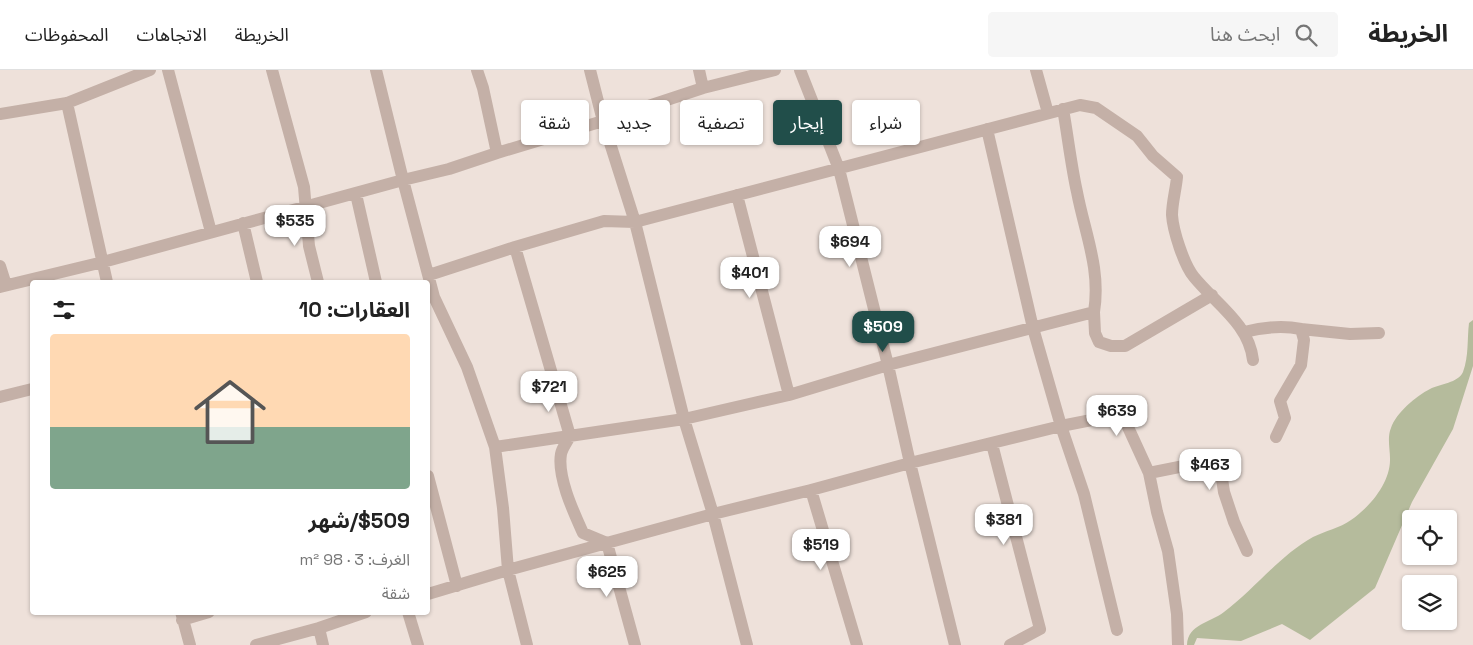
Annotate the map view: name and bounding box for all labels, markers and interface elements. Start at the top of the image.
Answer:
search box [988,12,1338,57]
text: الخريطة [1368,18,1448,49]
icon: search [1292,21,1320,49]
text: ابحث هنا [1210,22,1280,47]
text: المحفوظات [25,23,109,46]
text: الاتجاهات [137,23,207,46]
text: الخريطة [235,23,289,46]
chip: شقة [521,100,589,145]
chip: جديد [599,100,670,145]
chip: تصفية [680,100,763,145]
chip: إيجار [773,100,842,145]
chip: شراء [852,100,920,145]
pin: $535 [265,204,325,247]
text: $535 [276,210,314,231]
pin: $694 [820,226,880,268]
text: $694 [830,231,870,252]
pin: $401 [720,256,780,299]
text: $401 [731,262,769,283]
icon: filters [50,296,78,324]
text: العقارات: 10 [299,296,410,323]
pin: $509 [853,310,913,353]
text: $509 [863,316,903,337]
icon: home [185,367,275,457]
pin: $721 [519,370,579,413]
text: $721 [531,376,567,397]
pin: $639 [1087,394,1147,437]
text: $639 [1097,400,1137,421]
pin: $463 [1180,448,1240,491]
text: $463 [1190,454,1230,475]
pin: $381 [974,504,1034,546]
text: $509/شهر [309,507,410,534]
text: $381 [986,509,1022,530]
map controls [1402,510,1457,630]
button: locate [1402,510,1457,565]
pin: $519 [791,528,851,571]
text: $519 [803,534,839,555]
text: الغرف: 3 · 98 m² [300,549,410,570]
pin: $625 [577,556,637,598]
text: $625 [588,561,626,582]
button: layers [1402,575,1457,630]
text: شقة [382,583,410,604]

